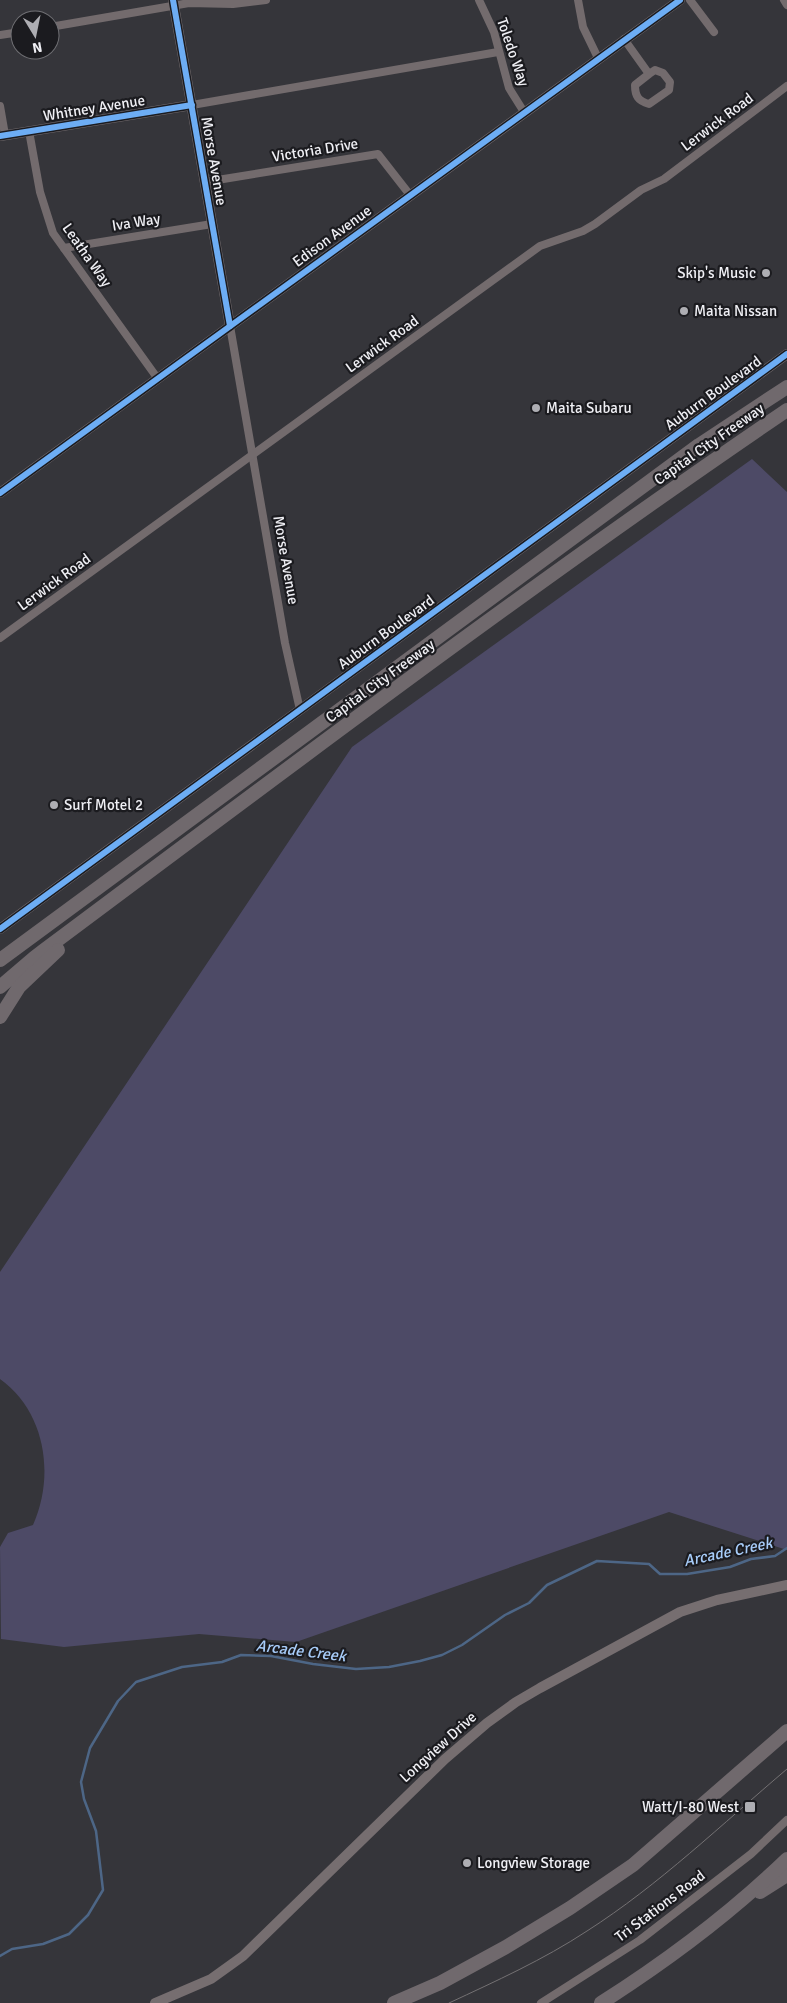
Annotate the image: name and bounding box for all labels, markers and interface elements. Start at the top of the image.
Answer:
north arrow [10,10,60,60]
street label: Toledo Way [493,15,533,89]
text: N [31,38,43,57]
street label: Lerwick Road [677,89,757,155]
street label: Whitney Avenue [42,91,146,125]
street label: Morse Avenue [197,115,231,207]
street label: Victoria Drive [271,134,359,166]
street label: Edison Avenue [289,201,375,271]
street label: Iva Way [111,209,161,235]
street label: Leatha Way [59,220,115,290]
place label: Skip's Music [677,264,756,282]
marker: Skip's Music [760,267,772,279]
place label: Maita Nissan [694,302,777,320]
marker: Maita Nissan [678,305,690,317]
street label: Lerwick Road [342,311,422,377]
street label: Auburn Boulevard [661,352,765,434]
place label: Maita Subaru [546,399,632,417]
street label: Capital City Freeway [650,399,768,489]
marker: Maita Subaru [530,402,542,414]
street label: Morse Avenue [269,514,303,606]
street label: Lerwick Road [14,549,94,615]
street label: Auburn Boulevard [334,591,438,673]
street label: Capital City Freeway [322,635,438,727]
place label: Surf Motel 2 [64,796,143,814]
marker: Surf Motel 2 [48,799,60,811]
water label: Arcade Creek [682,1532,776,1571]
water label: Arcade Creek [255,1636,349,1667]
street label: Longview Drive [396,1708,480,1786]
place label: Watt/I-80 West [642,1798,739,1816]
marker: Watt/I-80 West [743,1800,757,1814]
place label: Longview Storage [477,1854,590,1872]
marker: Longview Storage [461,1857,473,1869]
street label: Tri Stations Road [611,1866,709,1946]

